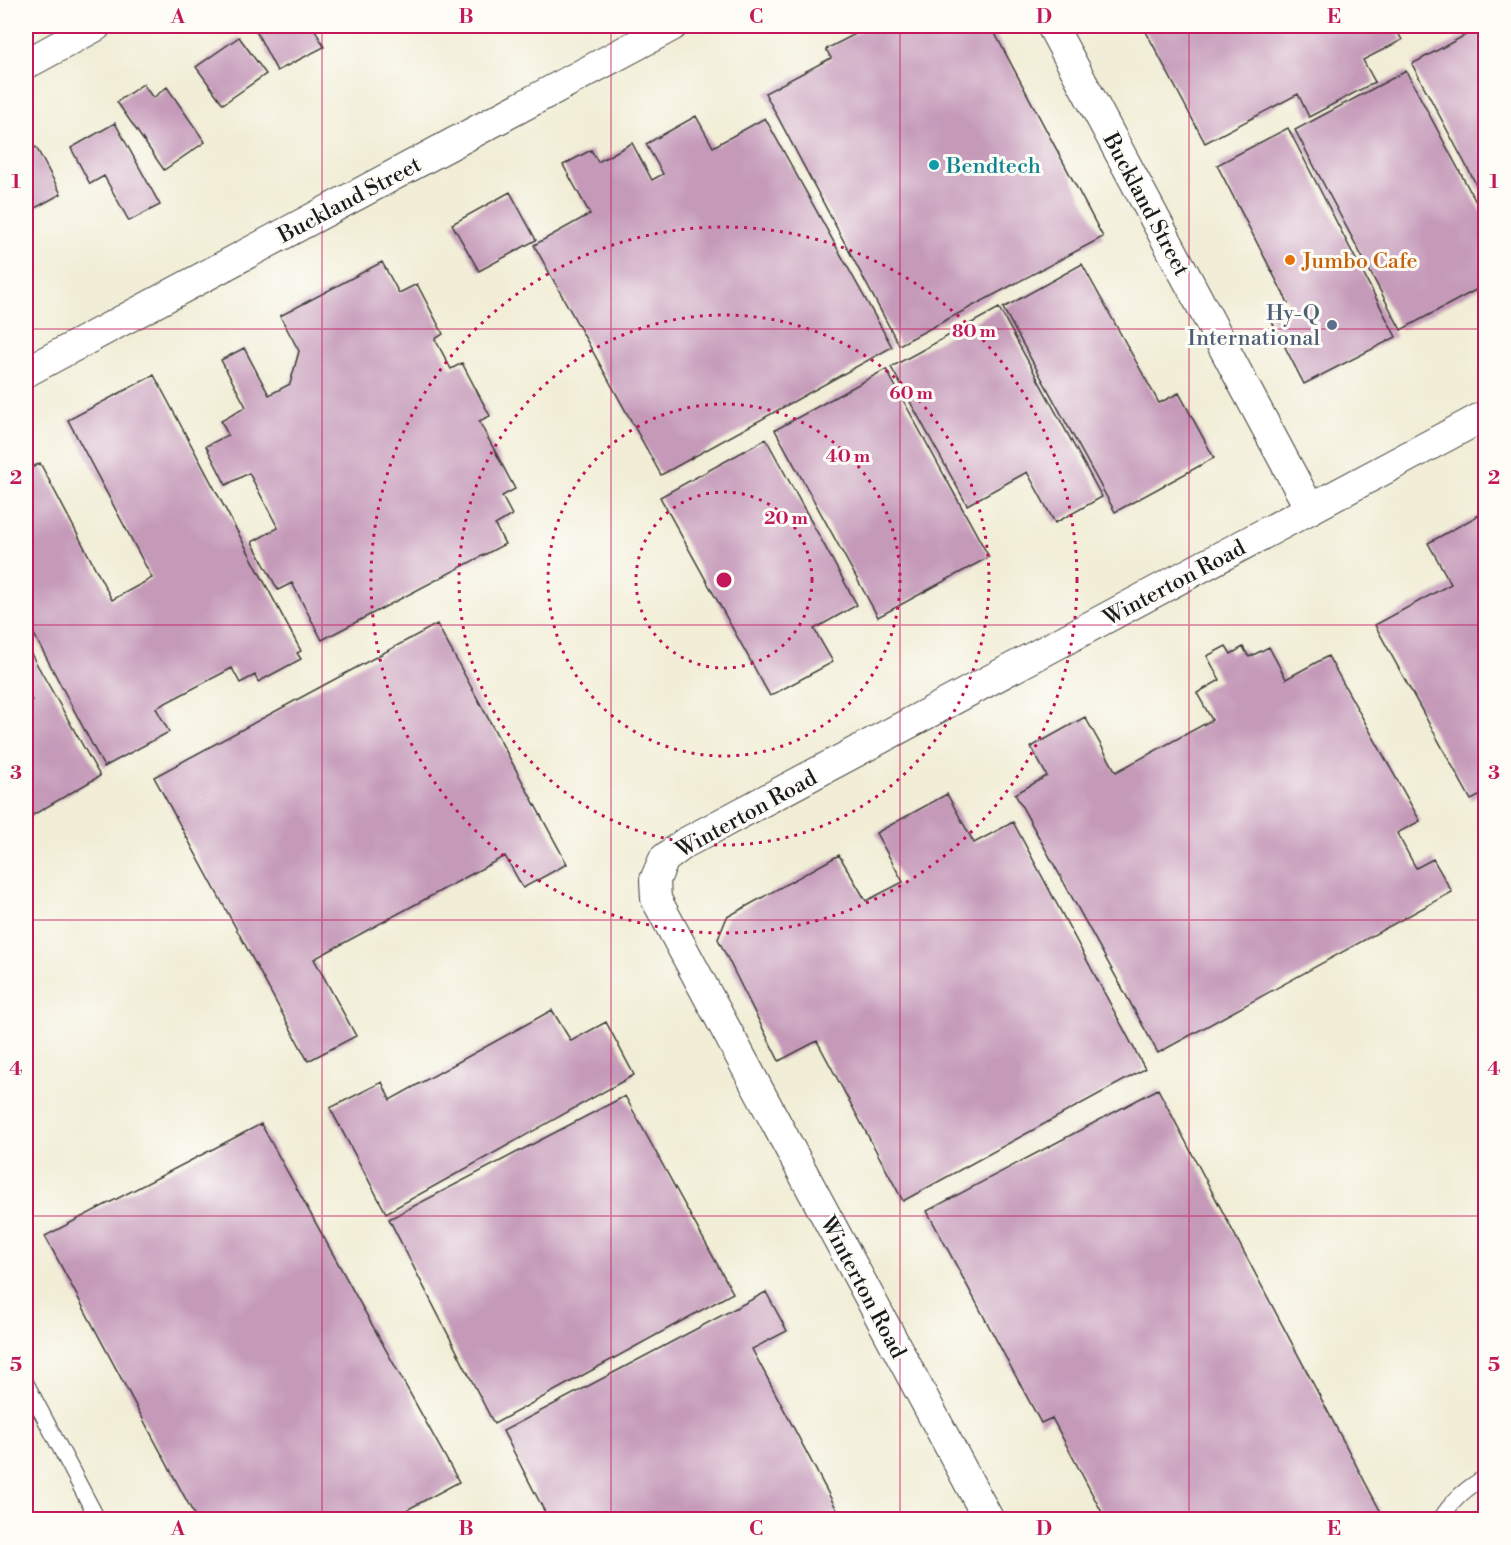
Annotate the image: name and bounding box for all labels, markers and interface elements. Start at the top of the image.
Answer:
text: A [170,5,186,30]
text: B [458,5,474,30]
text: C [749,5,763,30]
text: D [1036,5,1052,30]
text: E [1327,5,1341,30]
street label: Buckland Street [1096,128,1195,281]
street label: Buckland Street [273,151,426,250]
place label: Bendtech [945,153,1041,180]
marker: Bendtech [927,158,941,172]
text: 1 [11,170,21,195]
text: 1 [1489,170,1499,195]
place label: Jumbo Cafe [1301,248,1418,275]
marker: Jumbo Cafe [1283,253,1297,267]
place label: Hy-Q International [1188,300,1320,352]
marker: Hy-Q International [1325,318,1339,332]
text: 80 m [952,320,997,343]
text: 60 m [889,382,933,405]
text: 40 m [826,445,871,468]
text: 2 [10,466,22,491]
text: 2 [1488,466,1500,491]
text: 20 m [764,507,808,530]
street label: Winterton Road [1098,534,1251,633]
centre of rings [714,570,734,590]
text: 3 [10,761,22,786]
text: 3 [1488,761,1500,786]
street label: Winterton Road [671,764,822,865]
text: 4 [9,1057,23,1082]
text: 4 [1487,1057,1501,1082]
street label: Winterton Road [813,1211,912,1364]
text: 5 [10,1353,22,1378]
text: 5 [1488,1353,1500,1378]
text: A [170,1517,186,1542]
text: B [458,1517,474,1542]
text: C [749,1517,763,1542]
text: D [1036,1517,1052,1542]
text: E [1327,1517,1341,1542]

